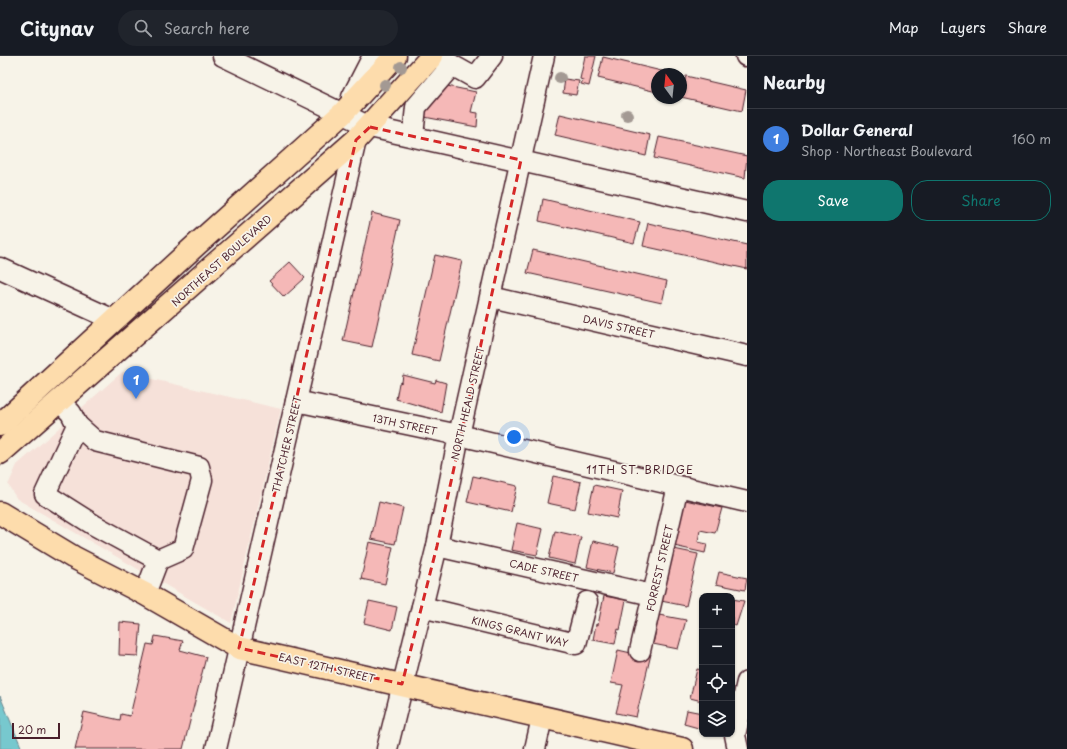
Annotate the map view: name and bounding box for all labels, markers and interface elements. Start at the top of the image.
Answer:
search box [118,10,398,46]
text: Citynav [20,14,94,42]
text: Search here [164,16,250,39]
icon: search [132,17,154,39]
text: Map [889,17,919,38]
text: Layers [941,17,986,38]
text: Share [1008,17,1047,38]
north arrow [651,68,687,104]
text: Nearby [763,69,825,95]
text: Dollar General [801,118,913,141]
text: 1 [773,129,779,148]
text: 160 m [1012,129,1051,148]
text: Shop · Northeast Boulevard [801,141,972,160]
button: Save [763,180,903,221]
button: Share [911,180,1051,221]
street label: NORTHEAST BOULEVARD [168,211,275,309]
street label: DAVIS STREET [582,310,656,342]
street label: NORTH HEALD STREET [447,345,487,461]
pin: 1 [123,366,149,399]
street label: THATCHER STREET [268,394,304,494]
street label: 13TH STREET [371,410,439,438]
your location [504,427,524,447]
district label: 11TH ST. BRIDGE [586,461,694,478]
street label: FORREST STREET [642,523,676,613]
street label: CADE STREET [508,555,580,585]
map controls [699,593,735,737]
button: + [699,593,735,629]
street label: KINGS GRANT WAY [470,612,570,650]
button: − [699,629,735,665]
street label: EAST 12TH STREET [277,649,377,685]
button: locate [699,665,735,701]
button: layers [699,701,735,737]
scale bar [12,721,60,740]
text: 20 m [18,721,46,738]

